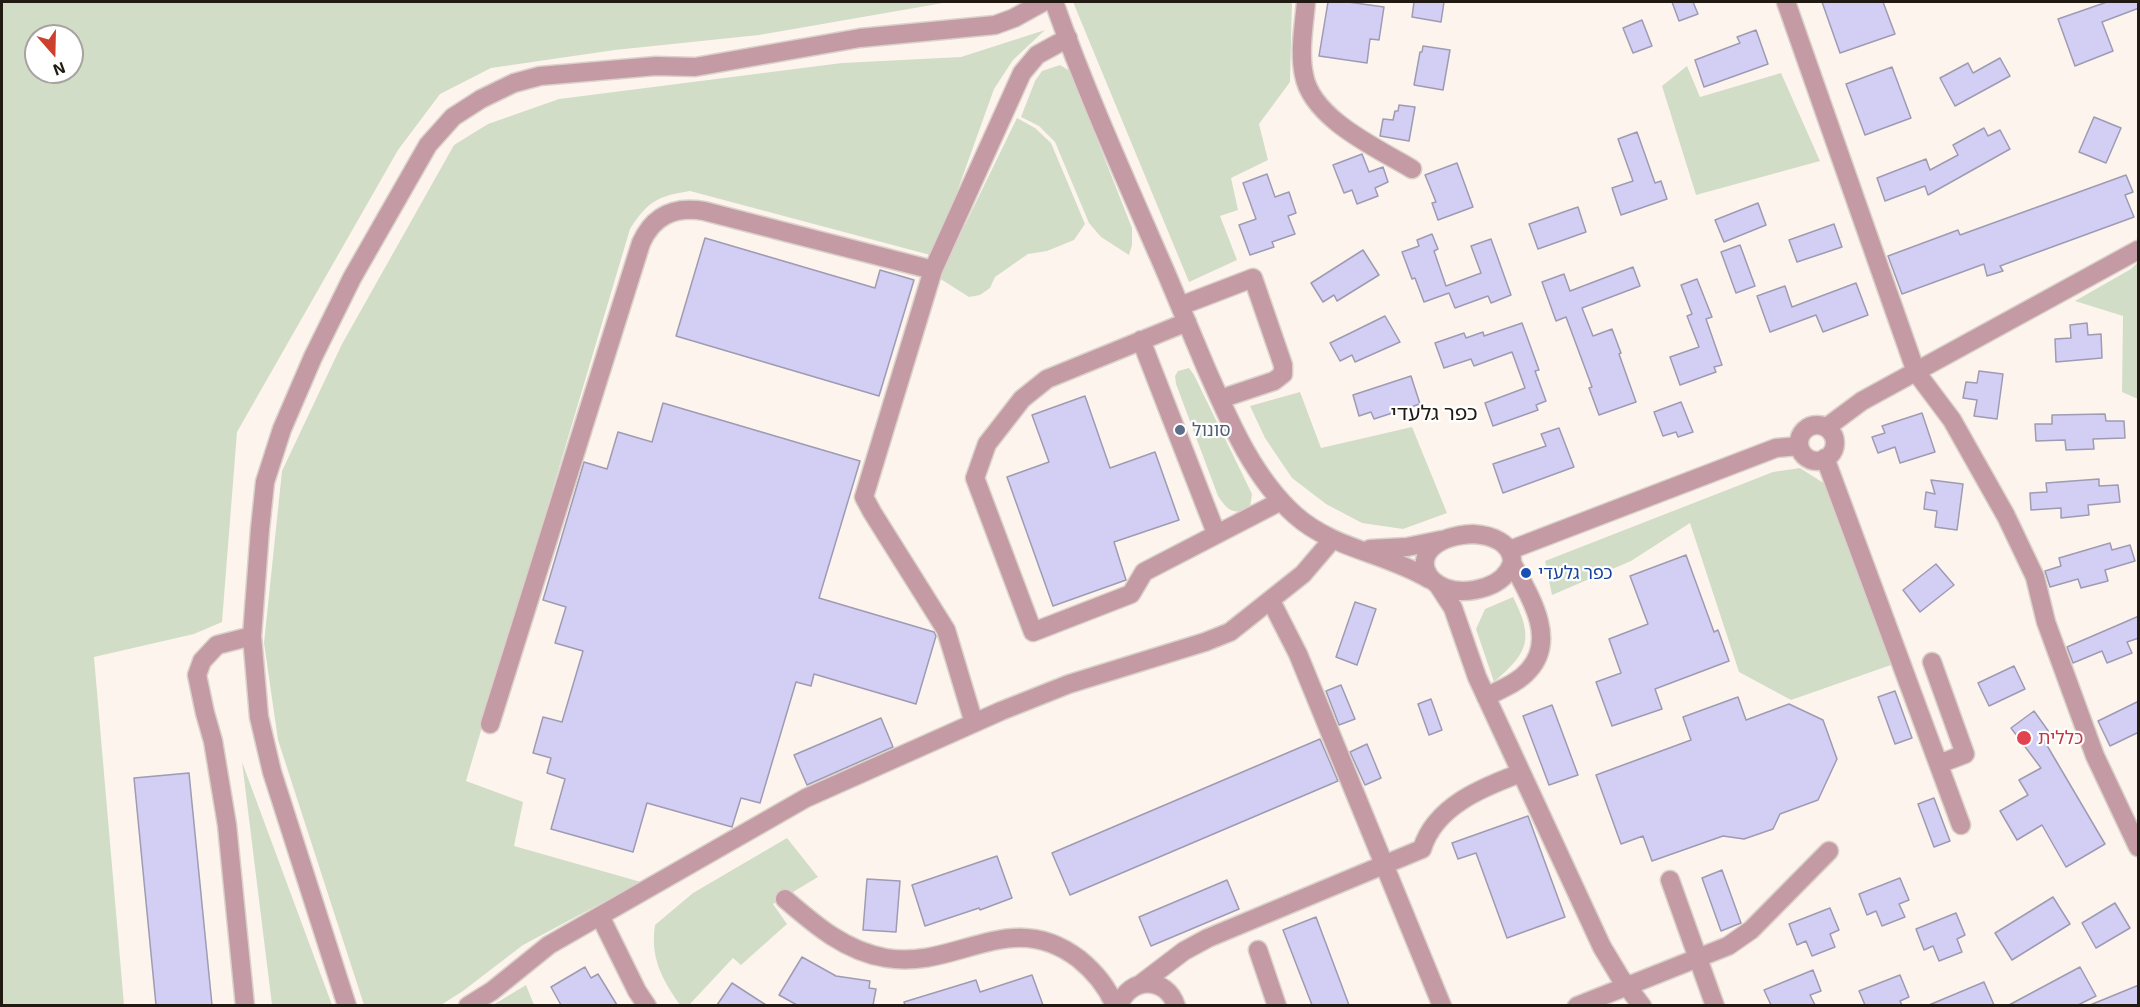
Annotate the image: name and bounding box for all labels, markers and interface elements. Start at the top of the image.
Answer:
north arrow [24,24,84,84]
text: N [51,59,68,80]
district label: כפר גלעדי [1390,400,1478,426]
place label: סונול [1192,419,1231,441]
marker: סונול [1173,423,1187,437]
place label: כפר גלעדי [1538,562,1613,584]
marker: כפר גלעדי [1519,566,1533,580]
place label: כללית [2038,727,2083,749]
marker: כללית [2015,729,2033,747]

